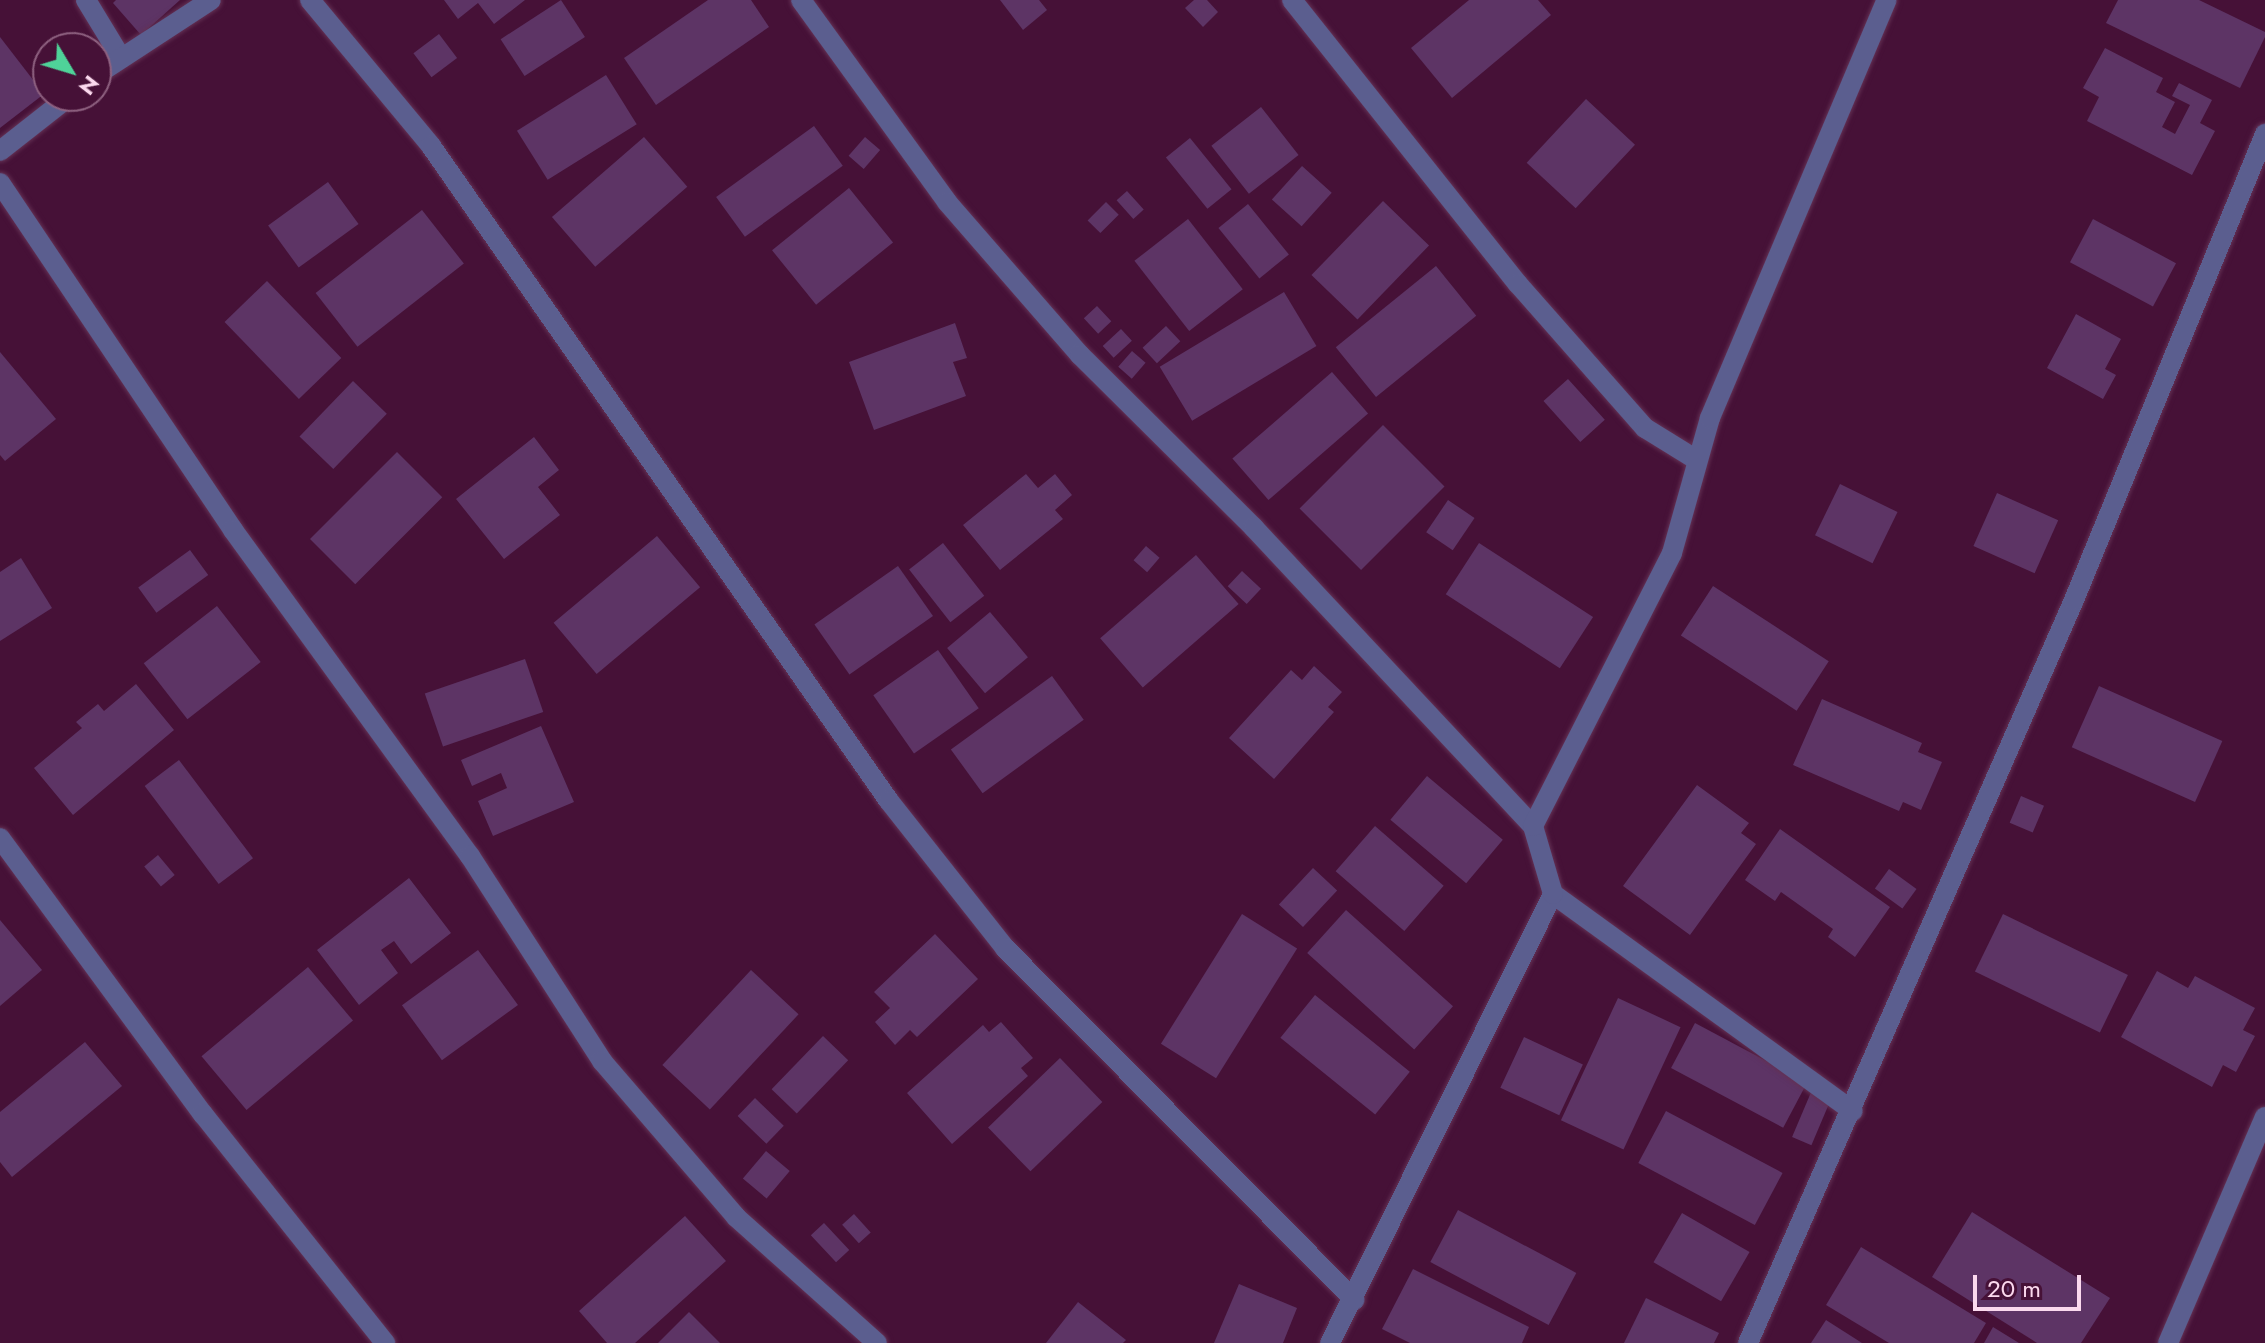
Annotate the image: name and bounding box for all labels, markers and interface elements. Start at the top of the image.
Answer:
north arrow [32,32,112,112]
text: N [71,69,107,102]
scale bar [1977,1259,2085,1309]
text: 20 m [1987,1271,2041,1306]

